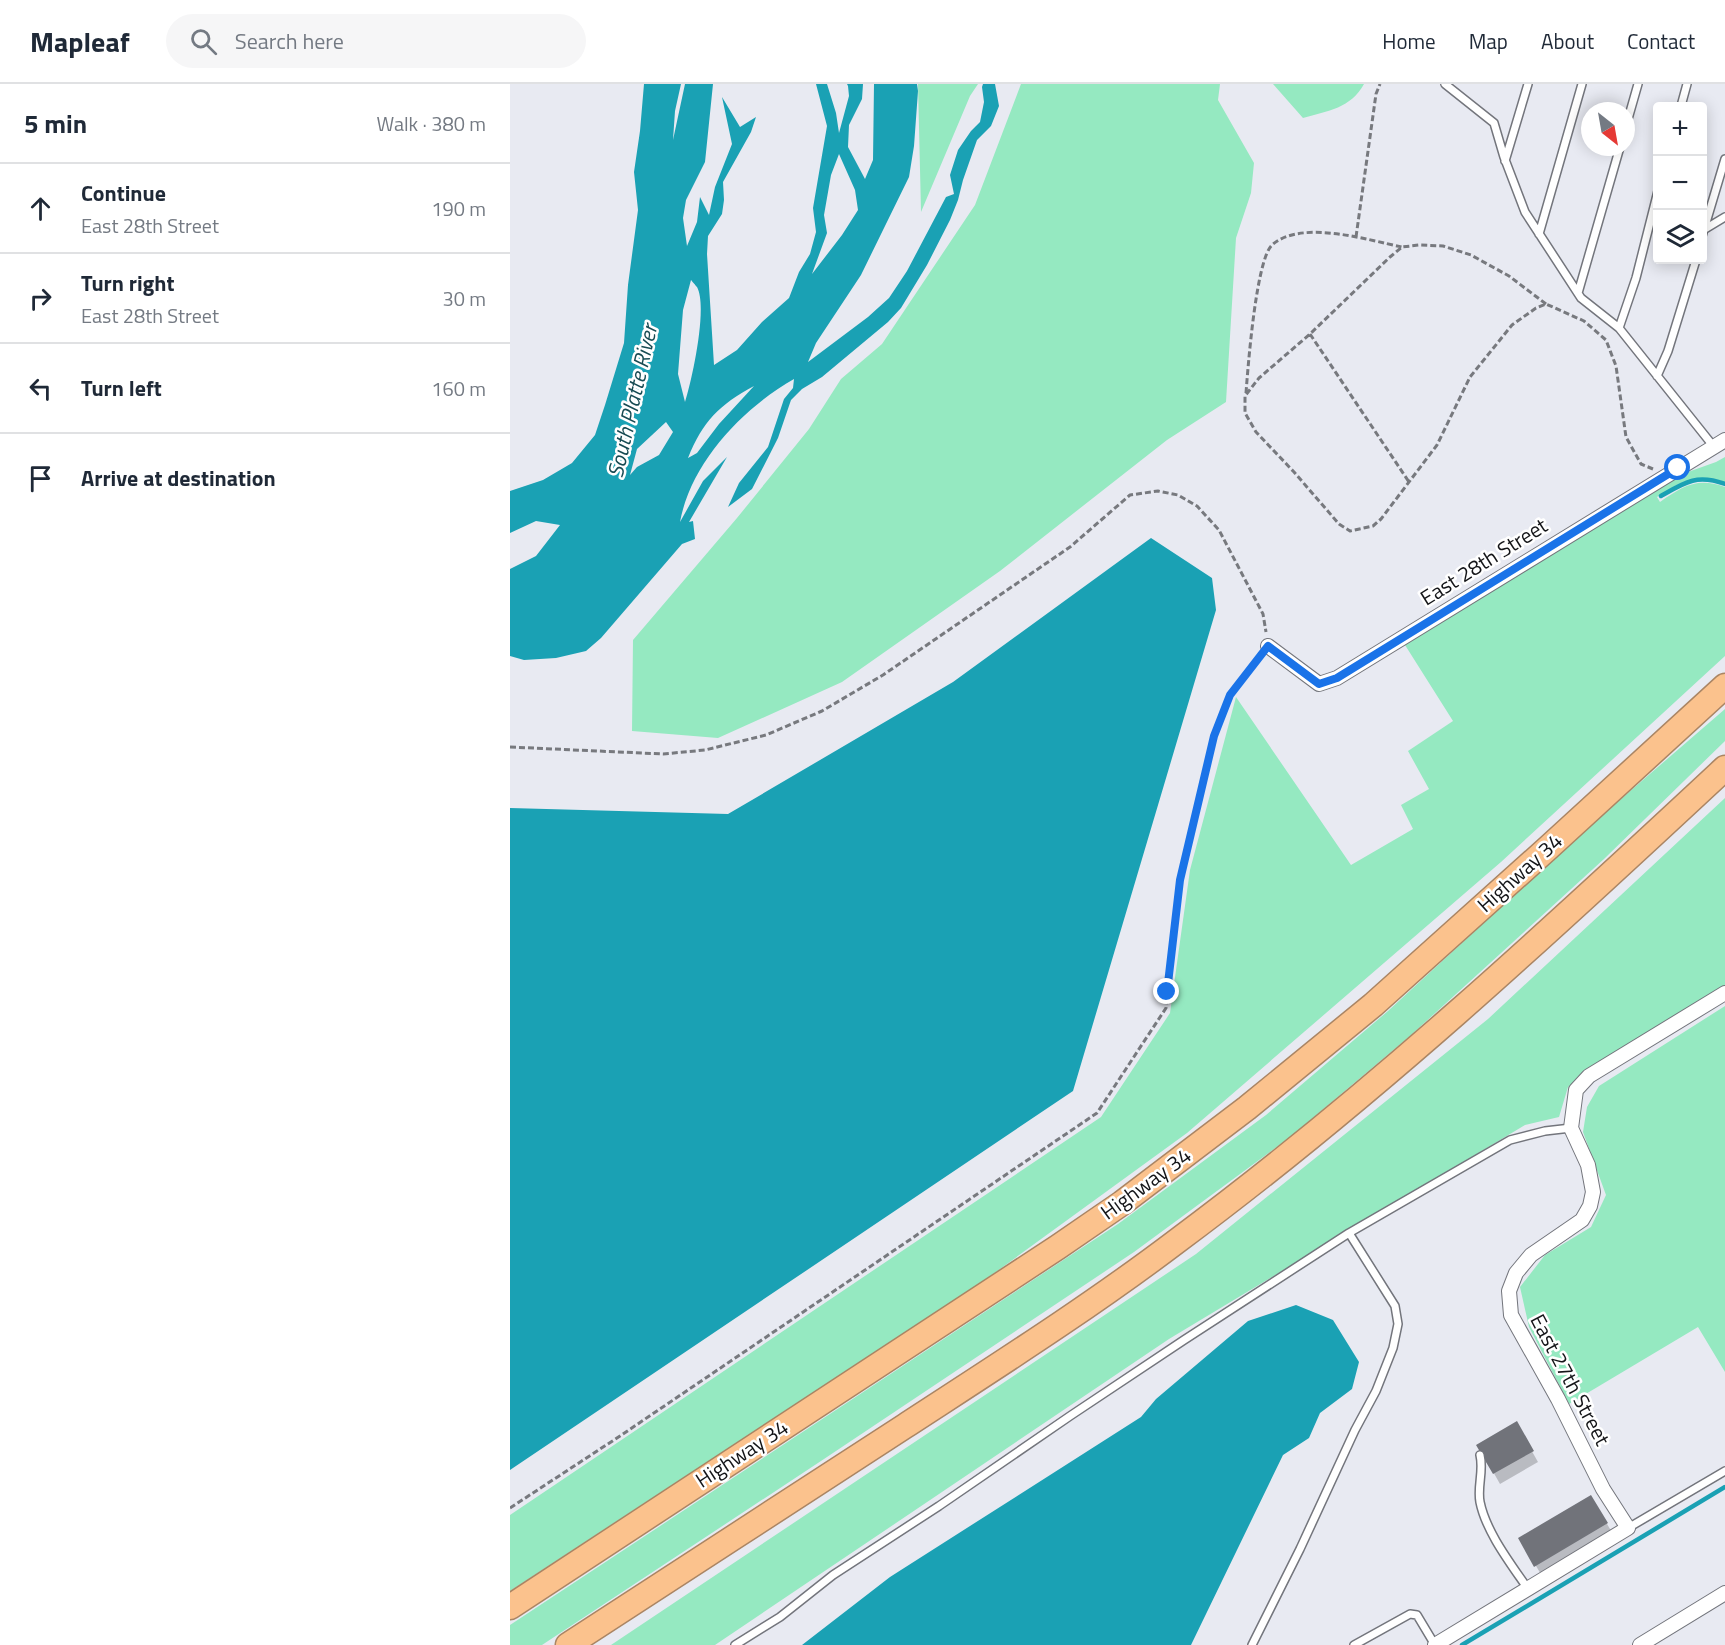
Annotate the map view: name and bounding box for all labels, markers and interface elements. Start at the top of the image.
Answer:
search box [166,14,586,68]
text: Mapleaf [30,20,130,63]
text: Search here [235,24,344,58]
icon: search [187,25,220,58]
text: Home [1382,25,1436,57]
text: Map [1469,25,1508,57]
text: About [1541,25,1594,57]
text: Contact [1627,25,1695,57]
north arrow [1581,102,1635,156]
map controls [1653,102,1707,264]
button: + [1653,102,1707,156]
text: 5 min [24,104,87,143]
text: Walk · 380 m [377,108,486,139]
button: − [1653,156,1707,210]
text: Continue [81,176,166,210]
icon: ahead [24,192,57,225]
text: 190 m [431,193,486,224]
text: East 28th Street [81,210,219,241]
button: layers [1653,210,1707,264]
text: Turn right [81,266,175,300]
icon: right [24,282,57,315]
text: 30 m [442,283,486,314]
text: East 28th Street [81,300,219,331]
water label: South Platte River [598,318,667,481]
text: Turn left [81,371,162,405]
icon: left [24,372,57,405]
text: 160 m [431,373,486,404]
route start [1664,454,1690,480]
text: Arrive at destination [81,461,276,495]
icon: arrive [24,462,57,495]
street label: East 28th Street [1414,509,1554,613]
street label: Highway 34 [1469,825,1569,919]
route end [1153,978,1179,1004]
street label: Highway 34 [1093,1139,1197,1227]
street label: East 27th Street [1523,1308,1619,1452]
street label: Highway 34 [689,1411,794,1495]

